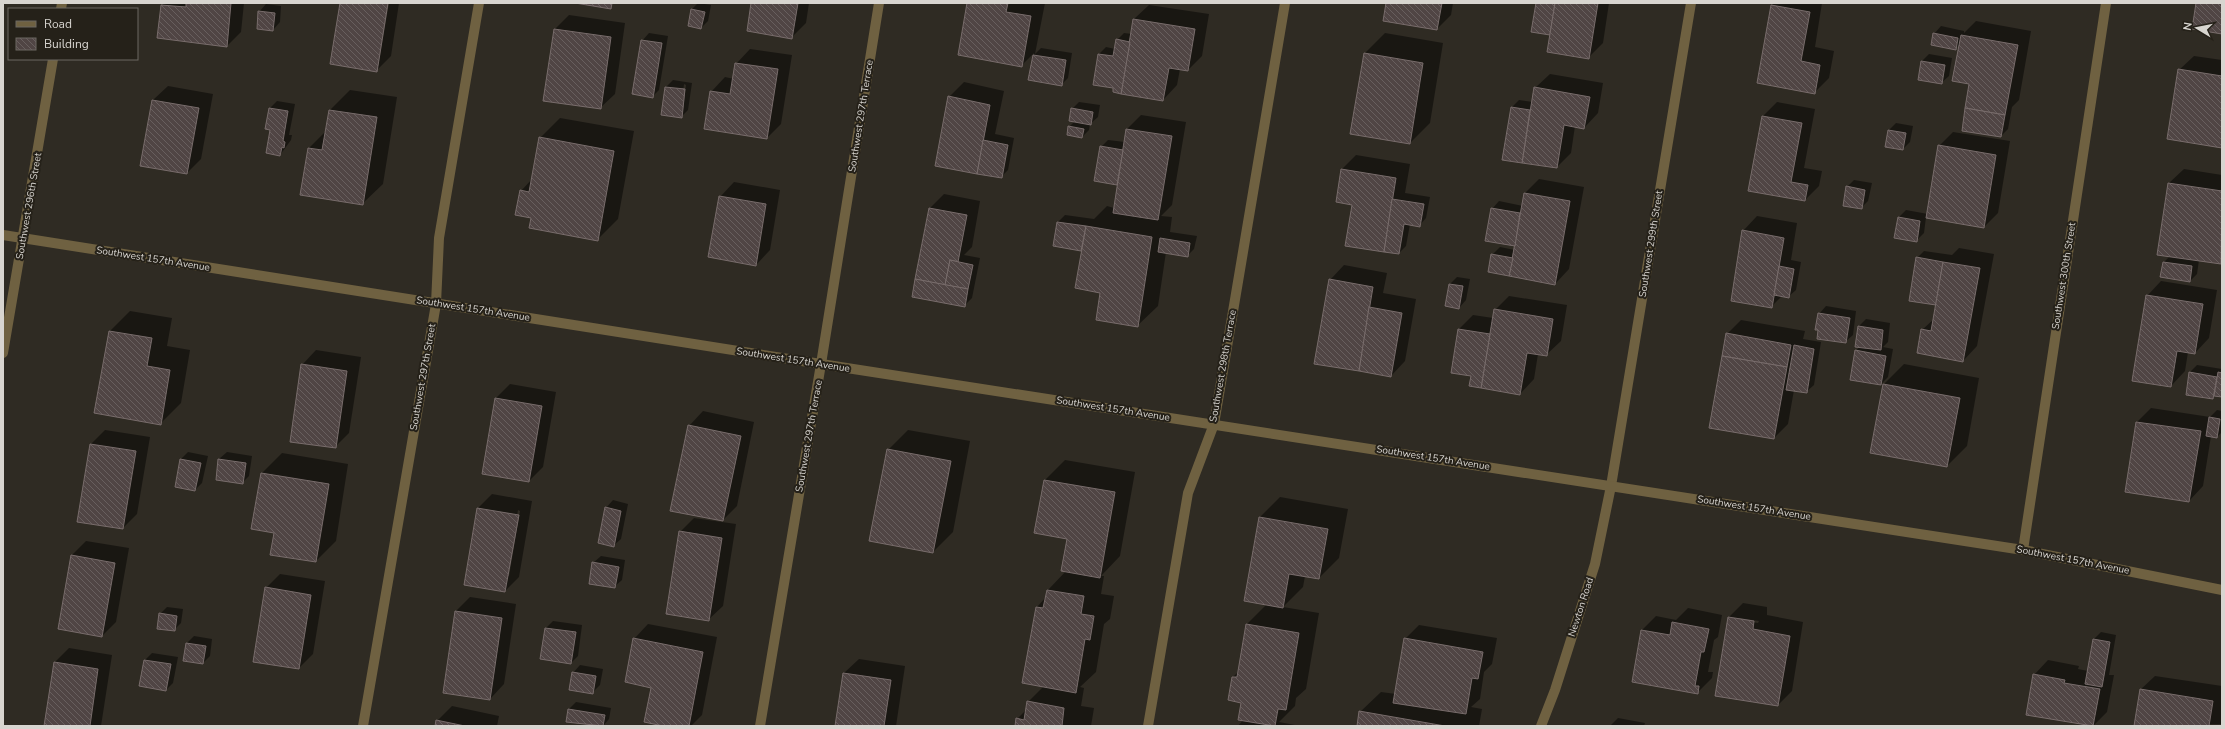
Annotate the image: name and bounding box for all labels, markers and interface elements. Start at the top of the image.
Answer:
legend [8,8,138,60]
north arrow [2177,8,2217,48]
text: Road [44,16,72,32]
text: N [2180,21,2196,32]
text: Building [44,36,89,52]
street label: Southwest 297th Terrace [845,59,877,173]
street label: Southwest 296th Street [13,151,45,260]
street label: Southwest 299th Street [1636,189,1666,298]
street label: Southwest 300th Street [2049,221,2079,330]
street label: Southwest 157th Avenue [95,243,211,275]
street label: Southwest 157th Avenue [415,293,531,325]
street label: Southwest 298th Terrace [1206,309,1240,423]
street label: Southwest 297th Street [407,322,439,431]
street label: Southwest 157th Avenue [735,344,851,376]
street label: Southwest 297th Terrace [792,379,826,493]
street label: Southwest 157th Avenue [1055,393,1171,425]
street label: Southwest 157th Avenue [1375,442,1491,474]
street label: Southwest 157th Avenue [1696,492,1812,524]
street label: Southwest 157th Avenue [2015,542,2131,578]
street label: Newton Road [1565,575,1597,639]

